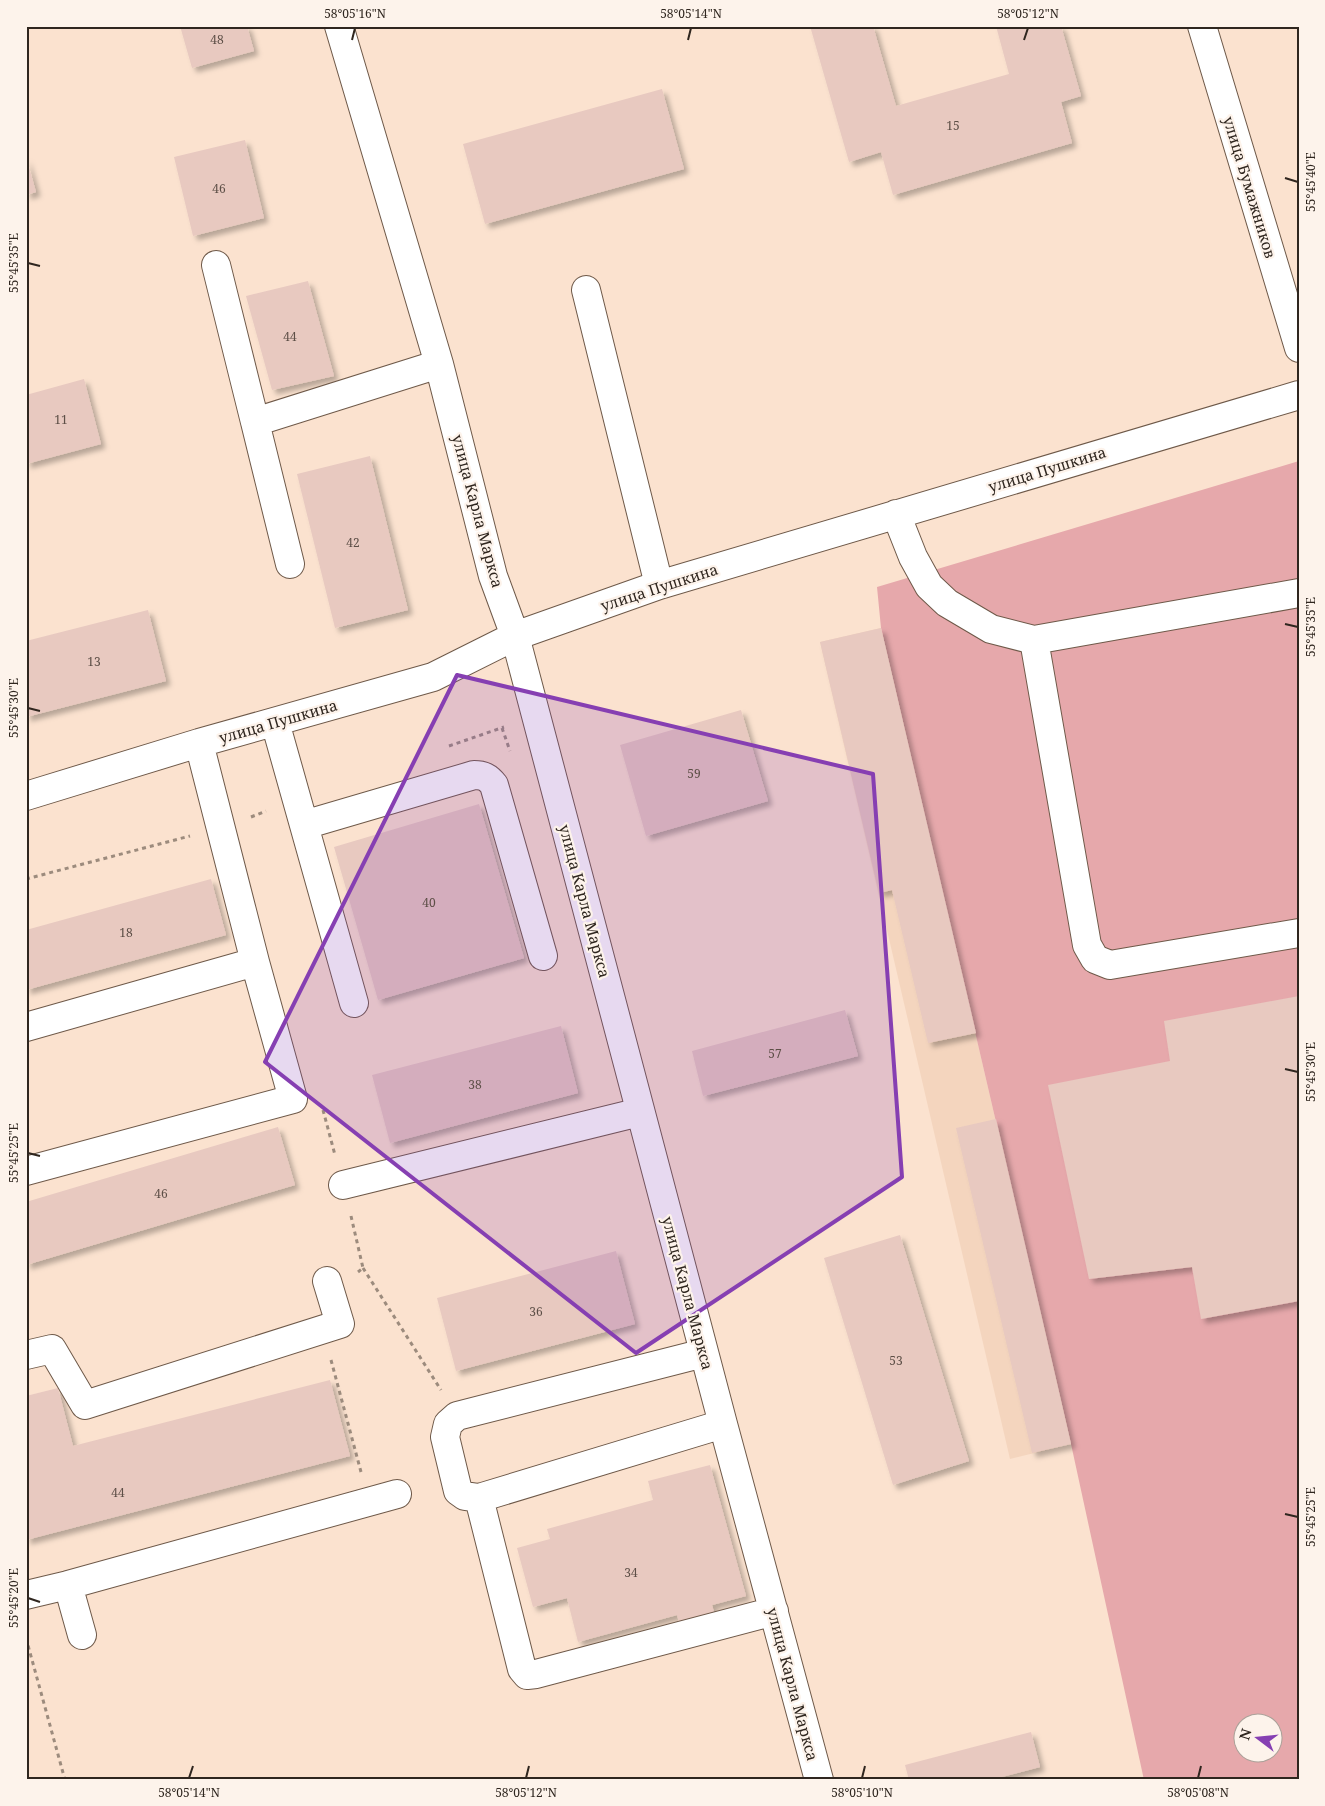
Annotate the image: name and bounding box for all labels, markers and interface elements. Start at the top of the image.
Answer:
text: 58°05'16"N [324,5,386,22]
text: 58°05'14"N [660,5,722,22]
text: 58°05'12"N [997,5,1059,22]
house number: 48 [210,31,224,48]
street label: улица Бумажников [1219,114,1281,260]
house number: 15 [946,117,960,134]
text: 55°45'40"E [1302,152,1319,212]
house number: 46 [212,180,226,197]
text: 55°45'35"E [5,233,22,293]
house number: 44 [283,328,297,345]
house number: 11 [54,411,68,428]
street label: улица Карла Маркса [448,432,508,590]
street label: улица Пушкина [986,442,1108,496]
house number: 42 [346,534,360,551]
street label: улица Пушкина [598,559,720,615]
text: 55°45'35"E [1302,597,1319,657]
house number: 13 [87,653,101,670]
text: 55°45'30"E [5,678,22,738]
street label: улица Пушкина [216,695,340,747]
house number: 59 [687,765,701,782]
street label: улица Карла Маркса [555,822,615,980]
house number: 40 [422,894,436,911]
house number: 18 [119,924,133,941]
text: 55°45'30"E [1302,1042,1319,1102]
house number: 57 [768,1045,782,1062]
house number: 38 [468,1076,482,1093]
text: 55°45'25"E [5,1123,22,1183]
house number: 46 [154,1185,168,1202]
street label: улица Карла Маркса [658,1214,718,1372]
house number: 36 [529,1303,543,1320]
house number: 53 [889,1352,903,1369]
house number: 44 [111,1484,125,1501]
text: 55°45'25"E [1302,1487,1319,1547]
house number: 34 [624,1564,638,1581]
text: 55°45'20"E [5,1568,22,1628]
street label: улица Карла Маркса [763,1605,823,1763]
north arrow [1232,1714,1282,1764]
text: N [1234,1726,1256,1742]
text: 58°05'14"N [158,1784,220,1801]
text: 58°05'12"N [495,1784,557,1801]
text: 58°05'10"N [831,1784,893,1801]
text: 58°05'08"N [1167,1784,1229,1801]

